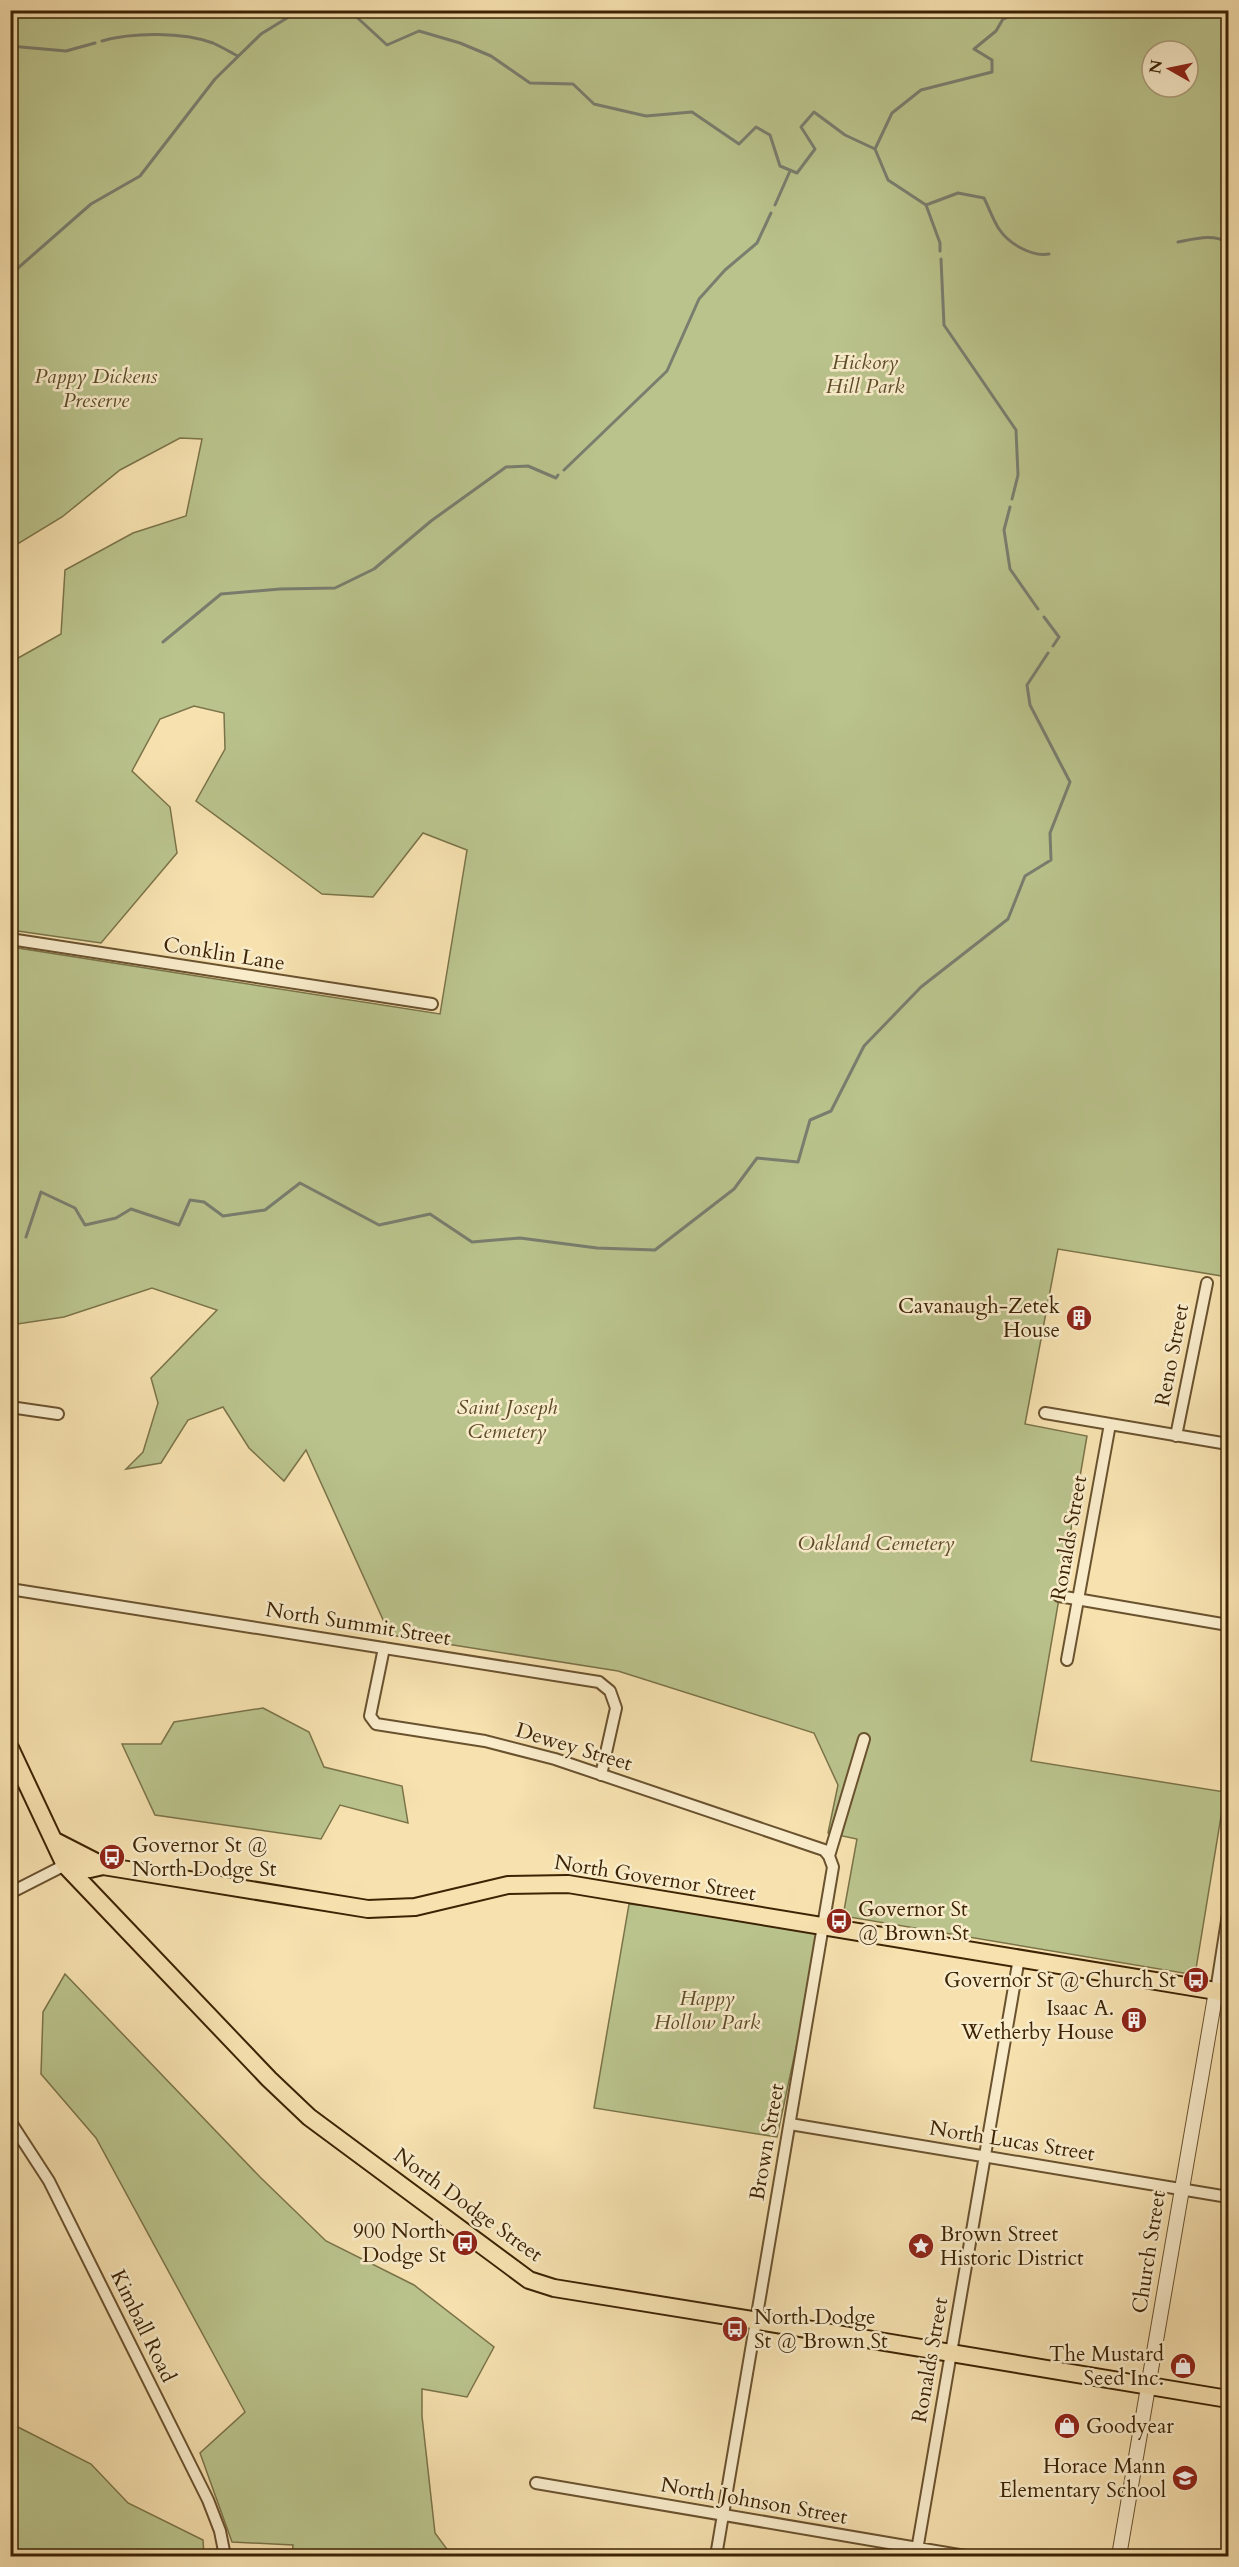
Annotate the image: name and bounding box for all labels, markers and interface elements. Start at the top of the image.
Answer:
north arrow [1140,39,1200,99]
text: N [1144,58,1168,75]
park label: Hickory Hill Park [826,348,905,401]
park label: Pappy Dickens Preserve [35,362,157,415]
street label: Conklin Lane [161,930,287,978]
place label: Cavanaugh-Zetek House [898,1292,1061,1345]
street label: Reno Street [1148,1301,1196,1409]
building icon: Cavanaugh-Zetek House [1064,1303,1094,1333]
park label: Saint Joseph Cemetery [457,1393,557,1446]
street label: Ronalds Street [1044,1473,1094,1603]
park label: Oakland Cemetery [798,1529,954,1558]
street label: North Summit Street [263,1595,453,1653]
street label: Dewey Street [512,1716,636,1779]
place label: Governor St @ North Dodge St [132,1831,277,1884]
bus stop icon: Governor St @ North Dodge St [97,1842,127,1872]
street label: North Governor Street [552,1848,758,1908]
place label: Governor St @ Brown St [858,1895,969,1948]
bus stop icon: Governor St @ Brown St [824,1906,854,1936]
bus stop icon: Governor St @ Church St [1181,1965,1211,1995]
place label: Governor St @ Church St [944,1966,1176,1995]
park label: Happy Hollow Park [654,1984,761,2037]
place label: Isaac A. Wetherby House [960,1994,1114,2047]
building icon: Isaac A. Wetherby House [1119,2005,1149,2035]
street label: Brown Street [742,2081,792,2203]
street label: North Lucas Street [927,2114,1097,2168]
street label: North Dodge Street [388,2141,549,2269]
street label: Church Street [1125,2188,1173,2316]
place label: 900 North Dodge St [353,2217,446,2270]
place label: Brown Street Historic District [940,2220,1084,2273]
bus stop icon: 900 North Dodge St [450,2228,480,2258]
place icon: Brown Street Historic District [906,2231,936,2261]
street label: Kimball Road [103,2265,183,2387]
street label: Ronalds Street [905,2295,955,2425]
place label: North Dodge St @ Brown St [754,2303,888,2356]
bus stop icon: North Dodge St @ Brown St [720,2314,750,2344]
place label: The Mustard Seed Inc. [1049,2340,1164,2393]
shop icon: The Mustard Seed Inc. [1168,2351,1198,2381]
shop icon: Goodyear [1052,2411,1082,2441]
place label: Goodyear [1086,2412,1174,2441]
place label: Horace Mann Elementary School [999,2452,1166,2505]
school or university icon: Horace Mann Elementary School [1170,2463,1200,2493]
street label: North Johnson Street [658,2470,850,2532]

